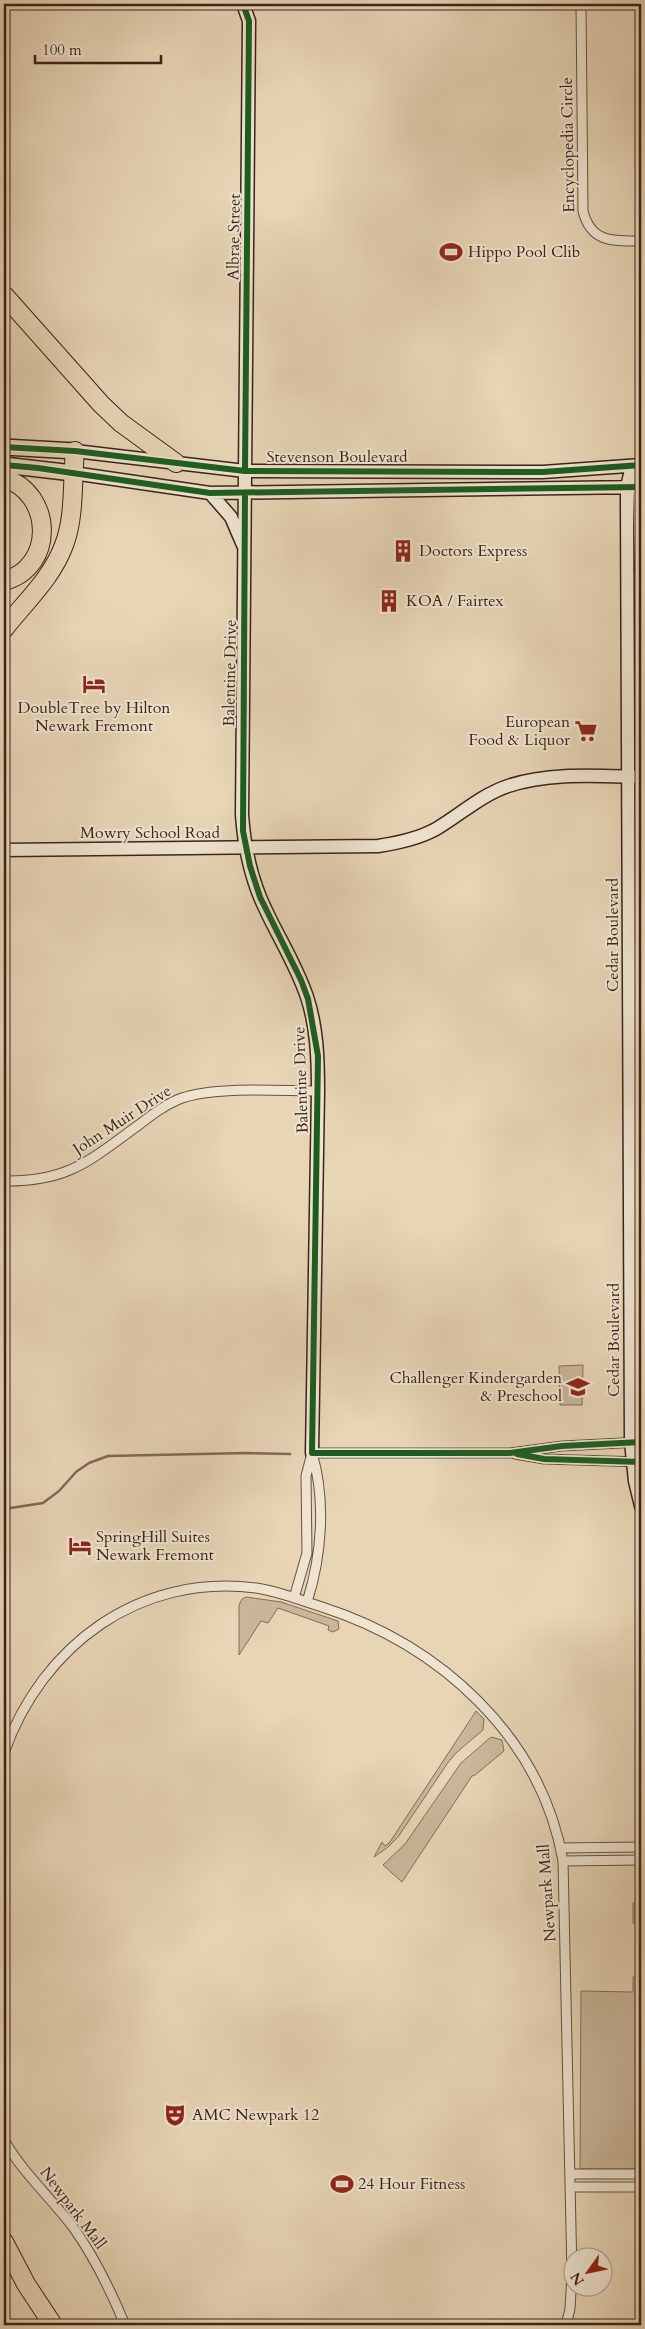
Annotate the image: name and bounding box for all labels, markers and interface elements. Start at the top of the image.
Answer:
scale bar [35,32,161,64]
text: 100 m [42,40,82,60]
street label: Encyclopedia Circle [556,77,580,213]
street label: Albrae Street [222,193,246,281]
sports icon: Hippo Pool Clib [438,239,464,265]
place label: Hippo Pool Clib [468,241,580,263]
street label: Stevenson Boulevard [266,446,408,468]
building icon: Doctors Express [390,538,416,564]
place label: Doctors Express [419,540,527,562]
building icon: KOA / Fairtex [376,588,402,614]
place label: KOA / Fairtex [406,590,504,612]
street label: Balentine Drive [218,619,242,727]
hotel icon: DoubleTree by Hilton Newark Fremont [81,671,107,697]
place label: DoubleTree by Hilton Newark Fremont [18,697,170,737]
place label: European Food & Liquor [469,711,570,751]
supermarket icon: European Food & Liquor [573,718,599,744]
street label: Mowry School Road [80,822,221,844]
street label: Cedar Boulevard [602,877,624,992]
street label: Balentine Drive [288,1026,314,1134]
street label: John Muir Drive [67,1080,176,1161]
street label: Cedar Boulevard [603,1282,625,1397]
place label: Challenger Kindergarden & Preschool [389,1367,562,1407]
school or university icon: Challenger Kindergarden & Preschool [565,1374,591,1400]
place label: SpringHill Suites Newark Fremont [96,1526,214,1566]
hotel icon: SpringHill Suites Newark Fremont [67,1533,93,1559]
street label: Newpark Mall [533,1843,561,1943]
theatre icon: AMC Newpark 12 [162,2102,188,2128]
place label: AMC Newpark 12 [192,2104,319,2126]
street label: Newpark Mall [35,2162,111,2254]
sports icon: 24 Hour Fitness [329,2171,355,2197]
place label: 24 Hour Fitness [358,2173,465,2195]
north arrow [562,2246,612,2296]
text: N [566,2269,589,2289]

